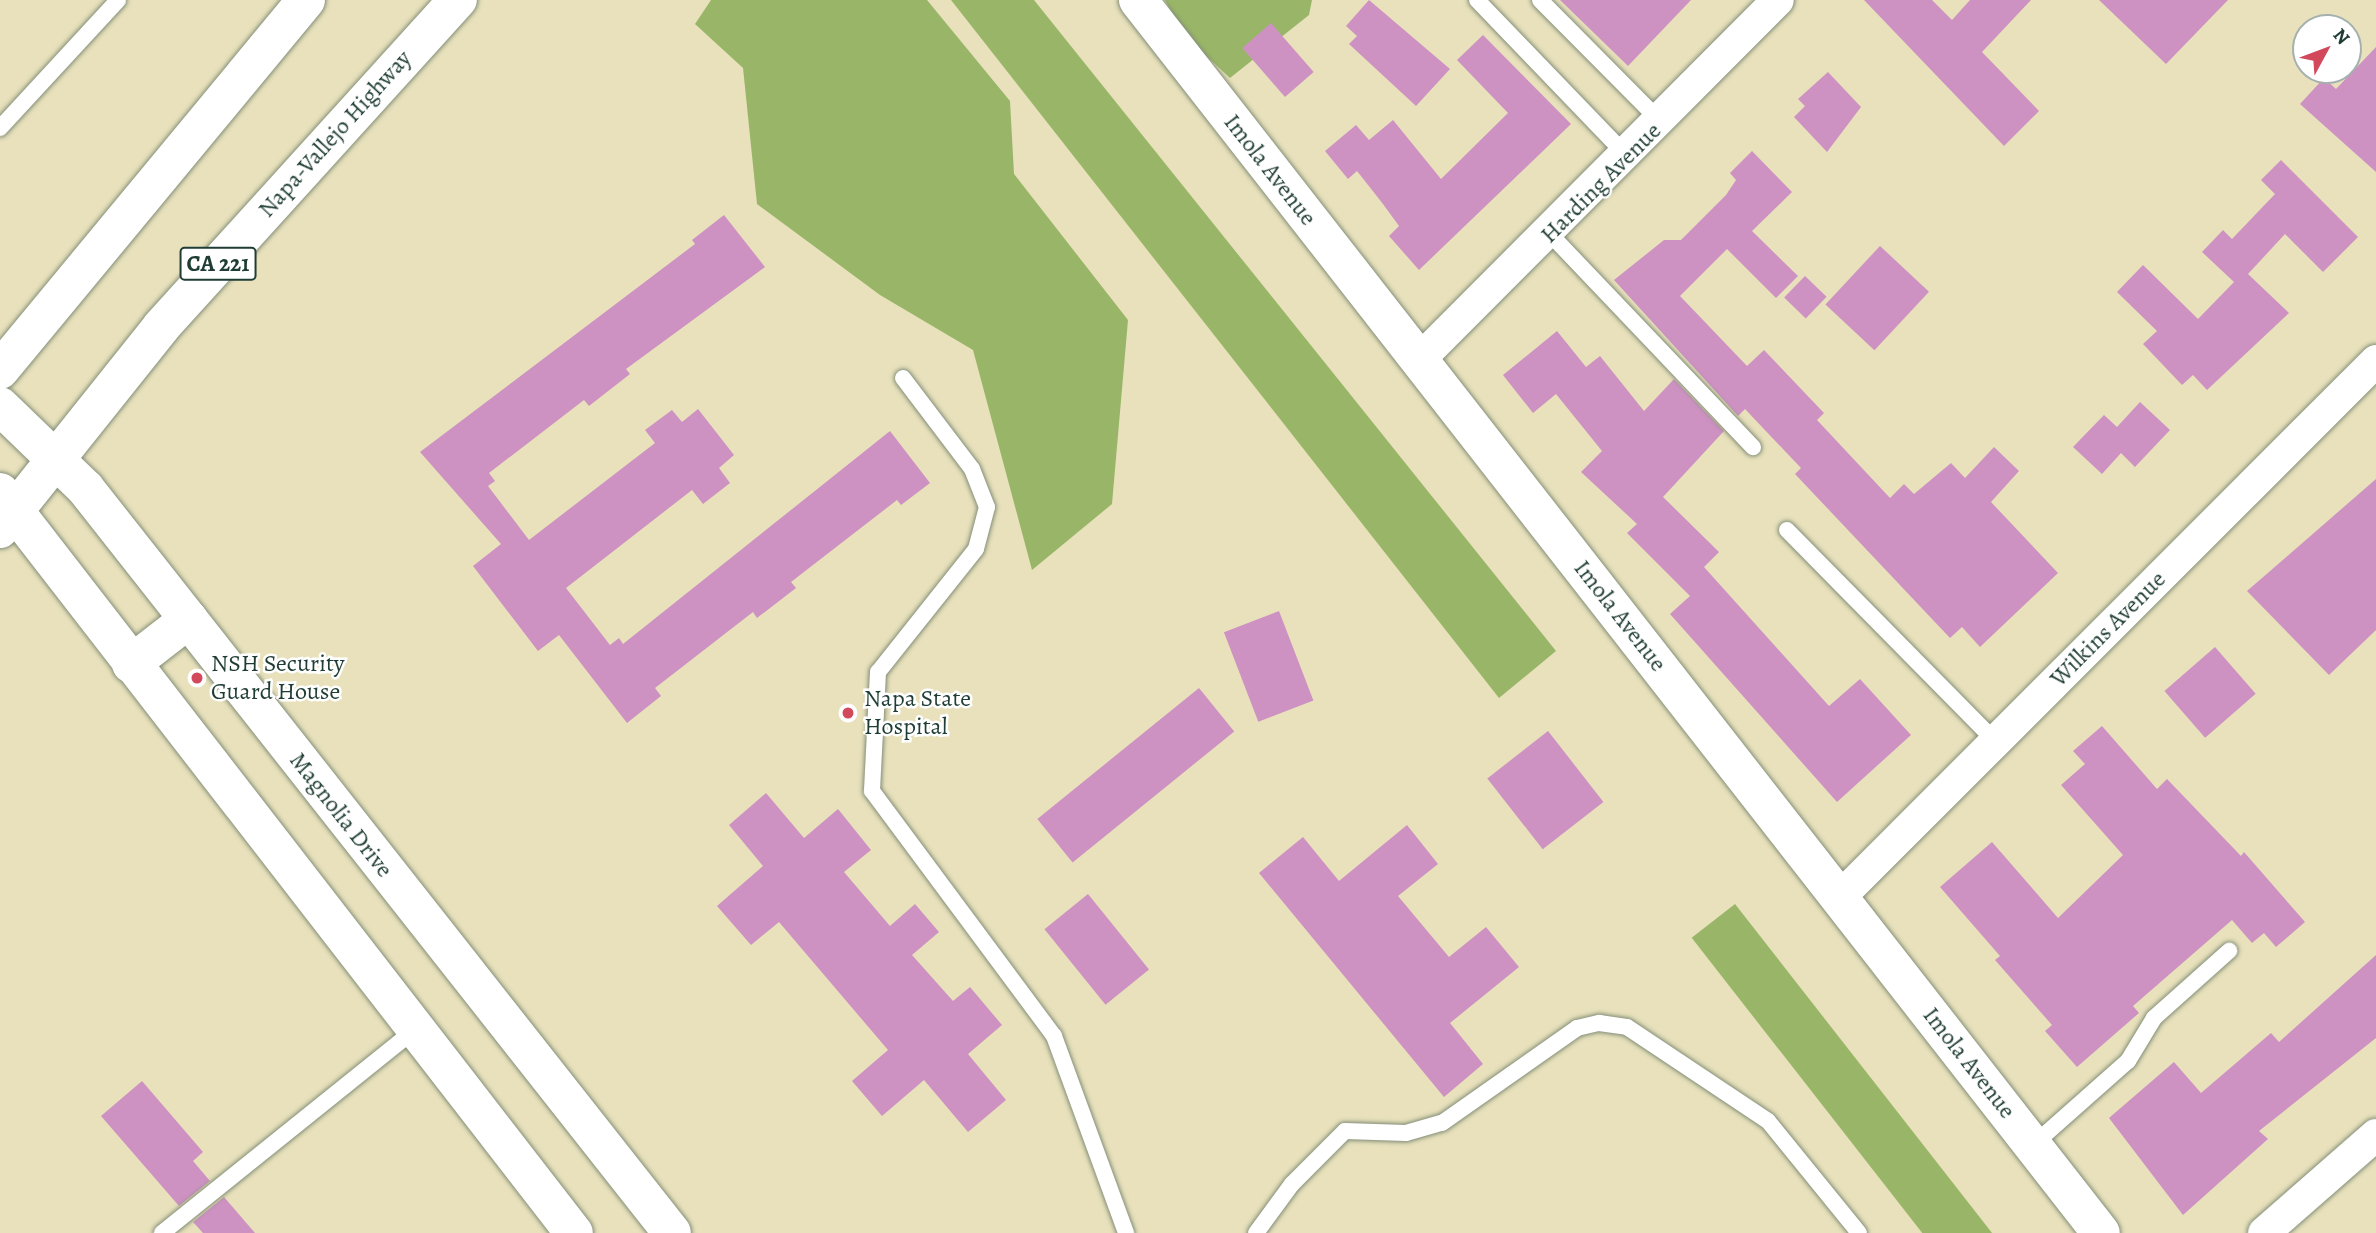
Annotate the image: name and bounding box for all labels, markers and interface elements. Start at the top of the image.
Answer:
north arrow [2292,14,2362,84]
text: N [2327,23,2356,50]
street label: Napa-Vallejo Highway [252,44,418,224]
street label: Imola Avenue [1218,108,1322,232]
street label: Harding Avenue [1535,117,1667,249]
road number: CA 221 [180,244,256,284]
street label: Imola Avenue [1568,554,1672,678]
street label: Wilkins Avenue [2044,565,2172,693]
place label: NSH Security Guard House [211,650,345,706]
marker: NSH Security Guard House [189,670,205,686]
place label: Napa State Hospital [864,685,971,741]
marker: Napa State Hospital [838,703,858,723]
street label: Magnolia Drive [283,747,399,883]
street label: Imola Avenue [1917,1001,2021,1125]

